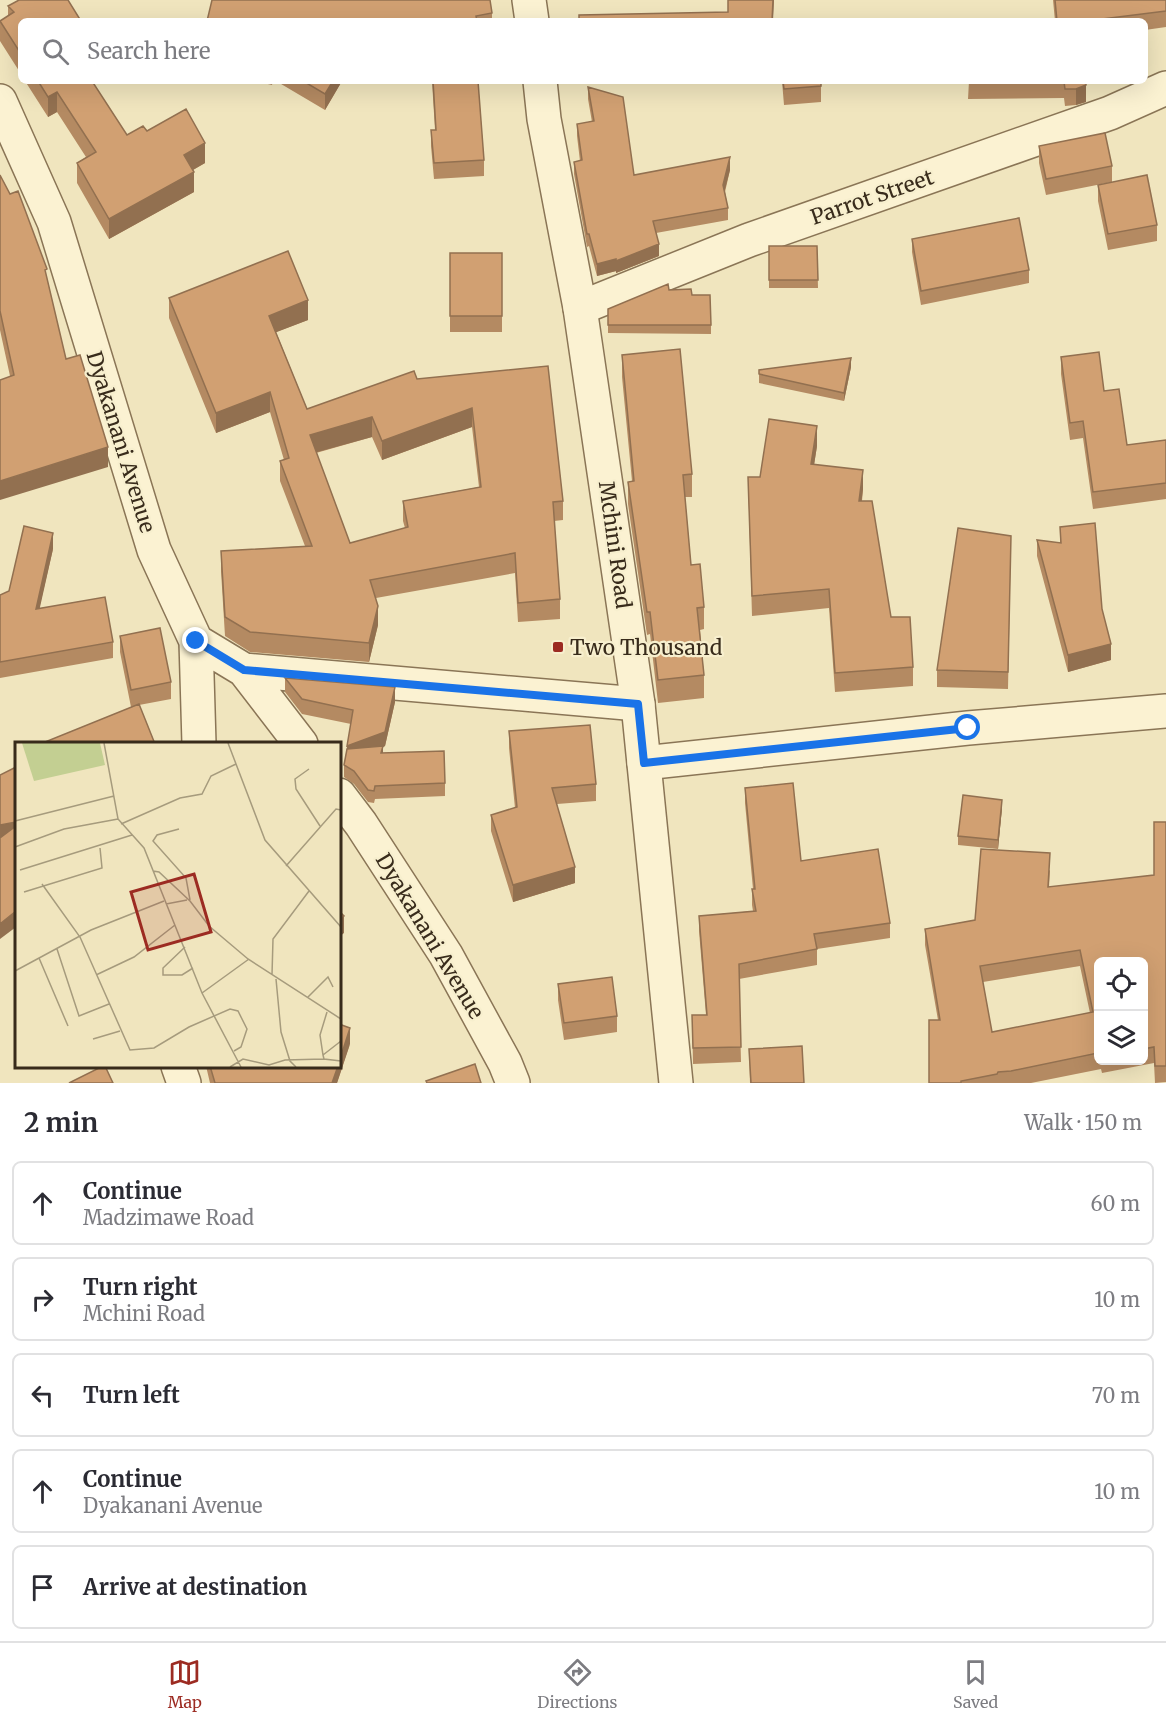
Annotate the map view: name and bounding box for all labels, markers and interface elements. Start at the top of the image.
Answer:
search box [18,18,1148,84]
icon: search [39,35,72,68]
text: Search here [87,37,210,65]
street label: Parrot Street [807,163,937,231]
street label: Dyakanani Avenue [81,348,161,536]
street label: Mchini Road [593,480,637,611]
route end [182,627,208,653]
place label: Two Thousand [570,634,723,661]
marker: Two Thousand [551,640,565,654]
route start [954,714,980,740]
inset map [15,742,340,1068]
street label: Dyakanani Avenue [370,848,490,1024]
map controls [1094,957,1148,1065]
button: locate [1094,957,1148,1011]
button: layers [1094,1011,1148,1065]
text: 2 min [24,1106,98,1139]
text: Walk · 150 m [1024,1110,1142,1135]
text: Continue [83,1177,182,1205]
icon: ahead [26,1187,59,1220]
text: 60 m [1090,1191,1140,1216]
text: Madzimawe Road [83,1205,254,1230]
text: Turn right [83,1273,197,1301]
icon: right [26,1283,59,1316]
text: 10 m [1094,1287,1140,1312]
text: Mchini Road [83,1301,205,1326]
icon: left [26,1379,59,1412]
text: Turn left [83,1381,180,1409]
text: 70 m [1092,1383,1140,1408]
text: Continue [83,1465,182,1493]
icon: ahead [26,1475,59,1508]
text: 10 m [1094,1479,1140,1504]
text: Dyakanani Avenue [83,1493,263,1518]
icon: arrive [26,1571,59,1604]
text: Arrive at destination [83,1573,307,1601]
tab: Map [168,1656,202,1712]
tab: Directions [537,1656,617,1712]
tab: Saved [953,1656,998,1712]

